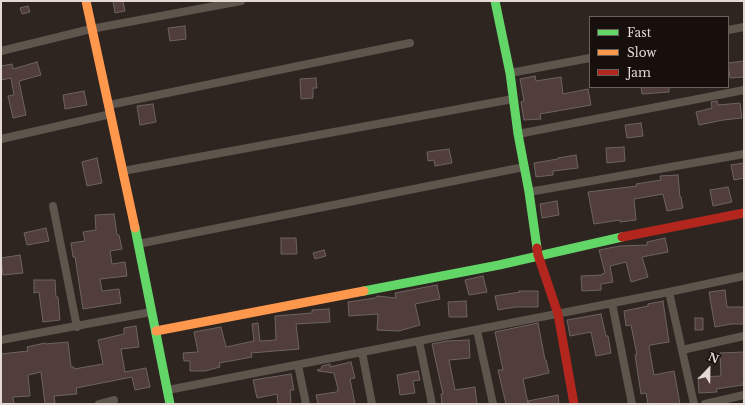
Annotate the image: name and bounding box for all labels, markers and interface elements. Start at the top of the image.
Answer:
legend [589,16,729,88]
text: Fast [627,25,651,40]
text: Slow [627,45,656,60]
text: Jam [627,65,651,80]
north arrow [689,349,729,389]
text: N [706,349,721,366]

